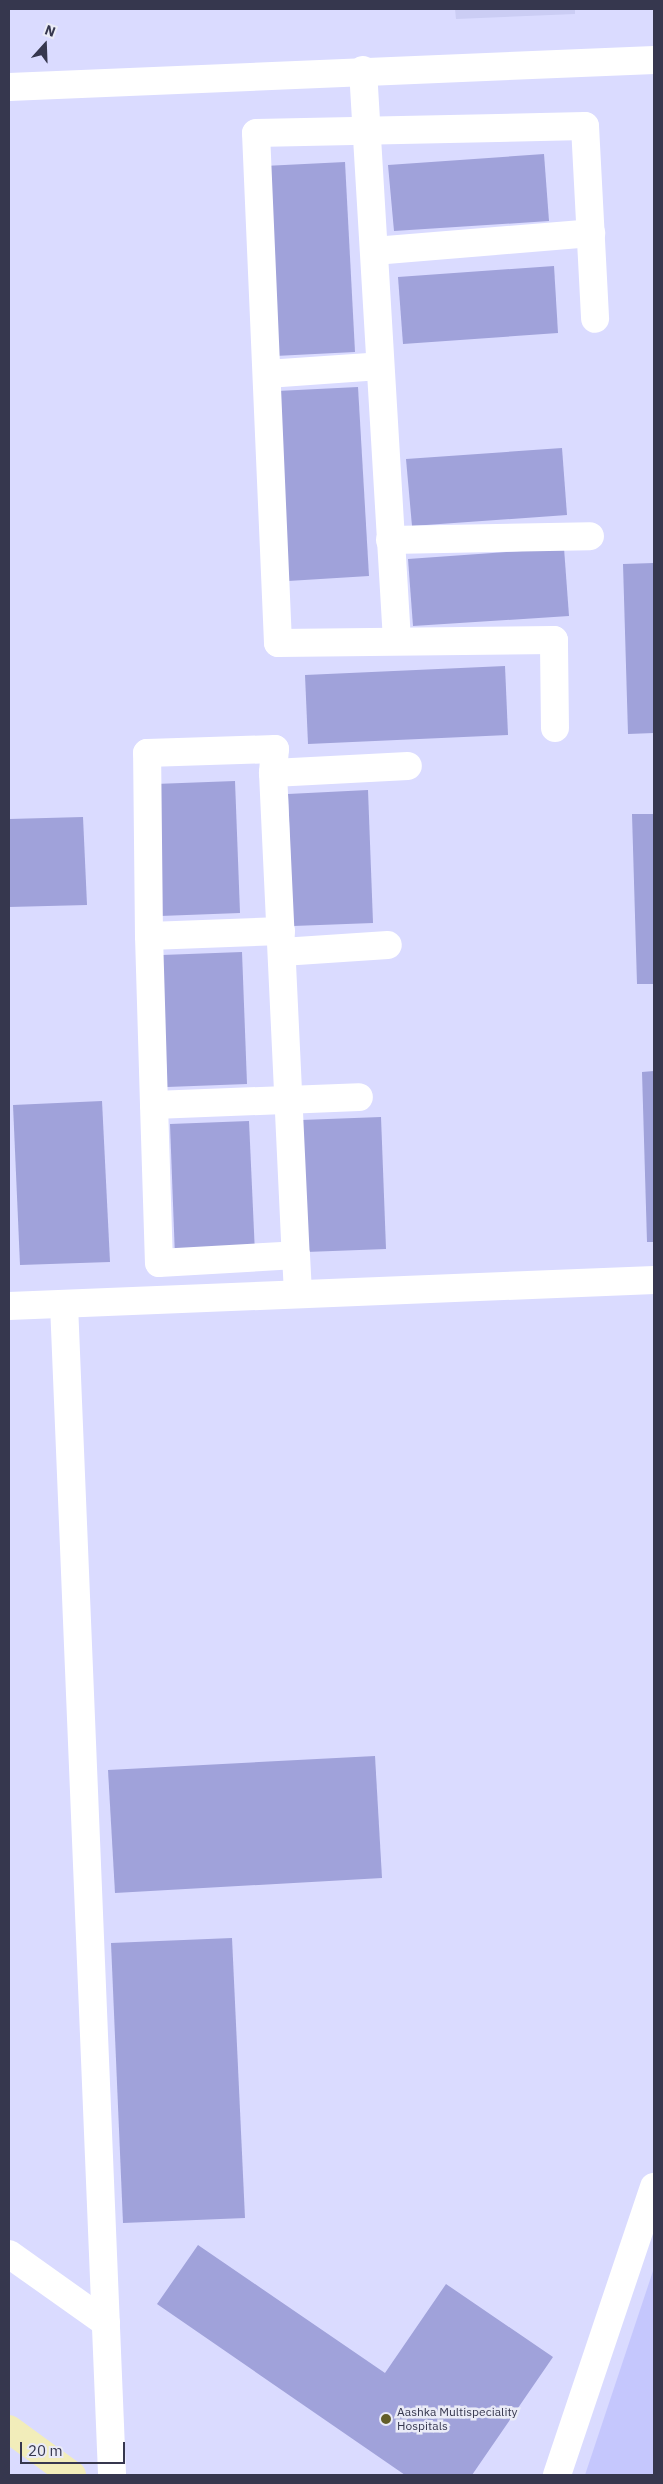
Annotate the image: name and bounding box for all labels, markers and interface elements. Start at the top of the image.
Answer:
north arrow [20,20,70,70]
text: N [42,21,58,41]
place label: Aashka Multispeciality Hospitals [397,2405,518,2433]
marker: Aashka Multispeciality Hospitals [379,2412,393,2426]
scale bar [22,2432,128,2464]
text: 20 m [28,2441,63,2460]

